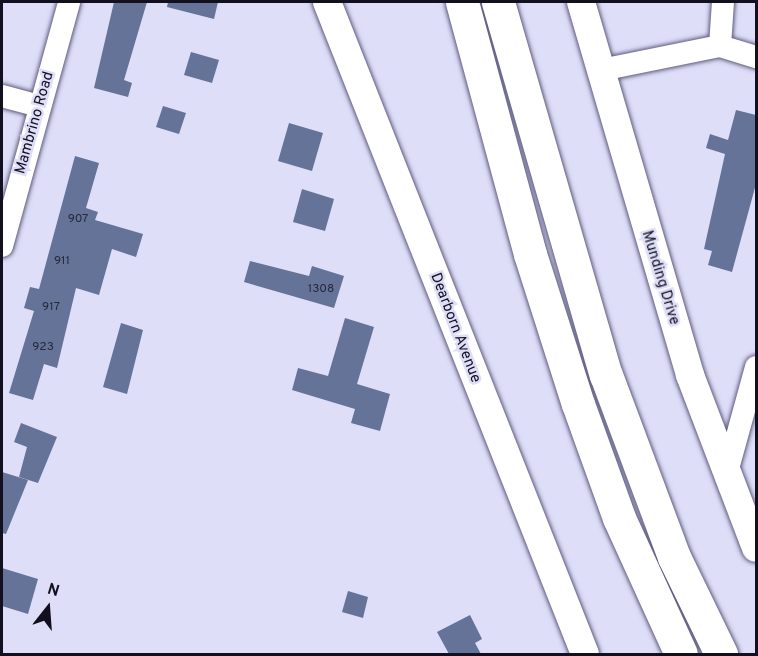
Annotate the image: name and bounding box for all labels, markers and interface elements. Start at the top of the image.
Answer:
street label: Mambrino Road [12,70,58,176]
house number: 907 [68,213,88,227]
street label: Munding Drive [637,229,683,327]
house number: 911 [54,255,70,269]
street label: Dearborn Avenue [426,270,484,386]
house number: 1308 [308,283,334,297]
house number: 917 [42,301,60,315]
house number: 923 [32,341,54,355]
north arrow [18,578,78,638]
text: N [45,580,62,602]

